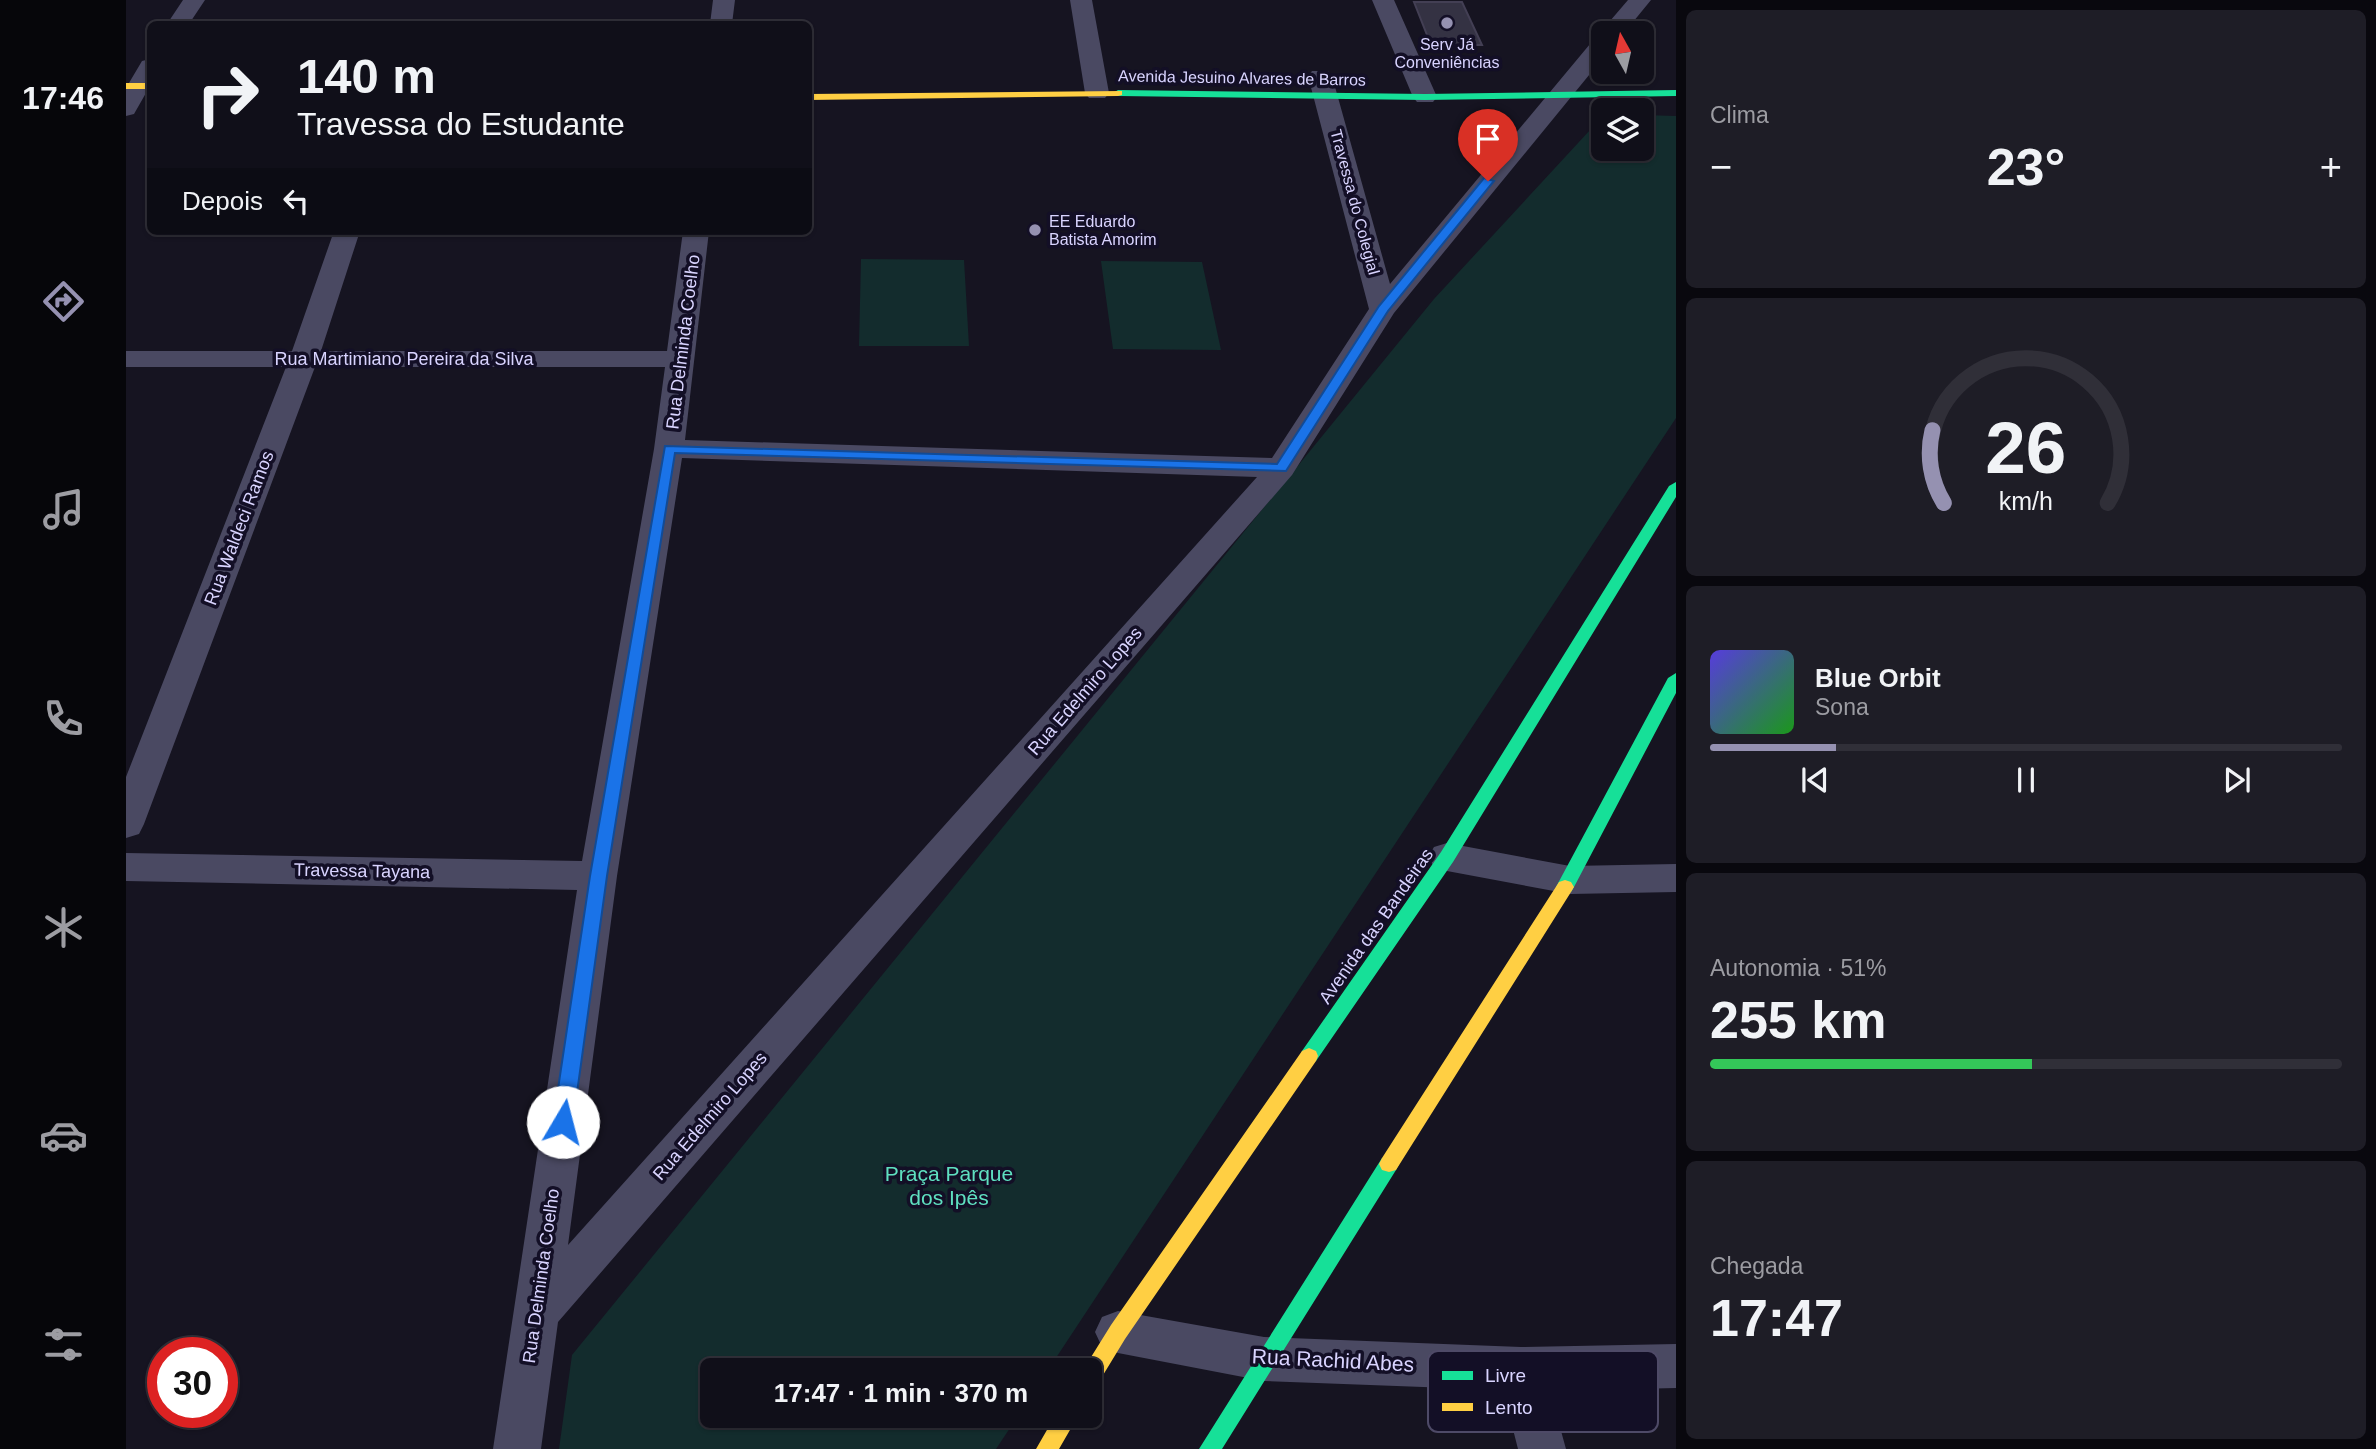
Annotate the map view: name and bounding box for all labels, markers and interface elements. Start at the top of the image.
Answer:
marker: Serv Já Conveniências [1439,15,1455,31]
north arrow [1591,21,1654,84]
map controls [1591,21,1654,161]
place label: Serv Já Conveniências [1395,36,1499,71]
icon: right [182,49,273,140]
text: 140 m [297,49,436,103]
street label: Avenida Jesuino Alvares de Barros [1118,67,1366,89]
text: 17:46 [22,80,104,116]
button: layers [1591,98,1654,161]
text: Clima [1710,102,1769,128]
text: Travessa do Estudante [297,106,625,142]
pin [1458,109,1518,181]
icon: arrive [1469,120,1507,158]
street label: Travessa do Colegial [1327,127,1383,277]
text: 23° [1987,138,2065,196]
text: − [1710,146,1732,188]
text: + [2320,146,2342,188]
icon: left [277,182,315,220]
text: Depois [182,186,263,216]
place label: EE Eduardo Batista Amorim [1049,213,1157,248]
marker: EE Eduardo Batista Amorim [1027,222,1043,238]
street label: Rua Delminda Coelho [662,253,704,431]
icon: directions [39,277,88,326]
street label: Rua Martimiano Pereira da Silva [274,349,535,369]
text: 26 [1986,407,2066,488]
street label: Rua Waldeci Ramos [200,448,278,608]
icon: music [39,485,88,534]
text: km/h [1999,486,2053,514]
street label: Rua Edelmiro Lopes [1024,623,1146,759]
text: Blue Orbit [1815,663,1941,693]
icon: phone [39,694,88,743]
text: Sona [1815,694,1869,720]
icon: previous [1796,761,1834,799]
icon: pause [2007,761,2045,799]
icon: next [2218,761,2256,799]
street label: Avenida das Bandeiras [1315,845,1437,1007]
street label: Travessa Tayana [294,860,431,882]
icon: climate [39,903,88,952]
text: Autonomia · 51% [1710,955,1886,981]
text: 255 km [1710,991,1886,1049]
street label: Rua Edelmiro Lopes [649,1048,771,1184]
position arrow [526,1085,600,1159]
icon: car [39,1111,88,1160]
park label: Praça Parque dos Ipês [885,1162,1013,1209]
street label: Rua Delminda Coelho [519,1187,563,1365]
text: Chegada [1710,1253,1803,1279]
text: 17:47 [1710,1289,1843,1347]
icon: filters [39,1320,88,1369]
speed limit sign: 30 [147,1337,238,1428]
street label: Rua Rachid Abes [1251,1344,1415,1376]
legend [1428,1351,1658,1432]
text: Livre [1485,1365,1526,1386]
text: 17:47 · 1 min · 370 m [774,1378,1028,1408]
text: Lento [1485,1397,1533,1418]

